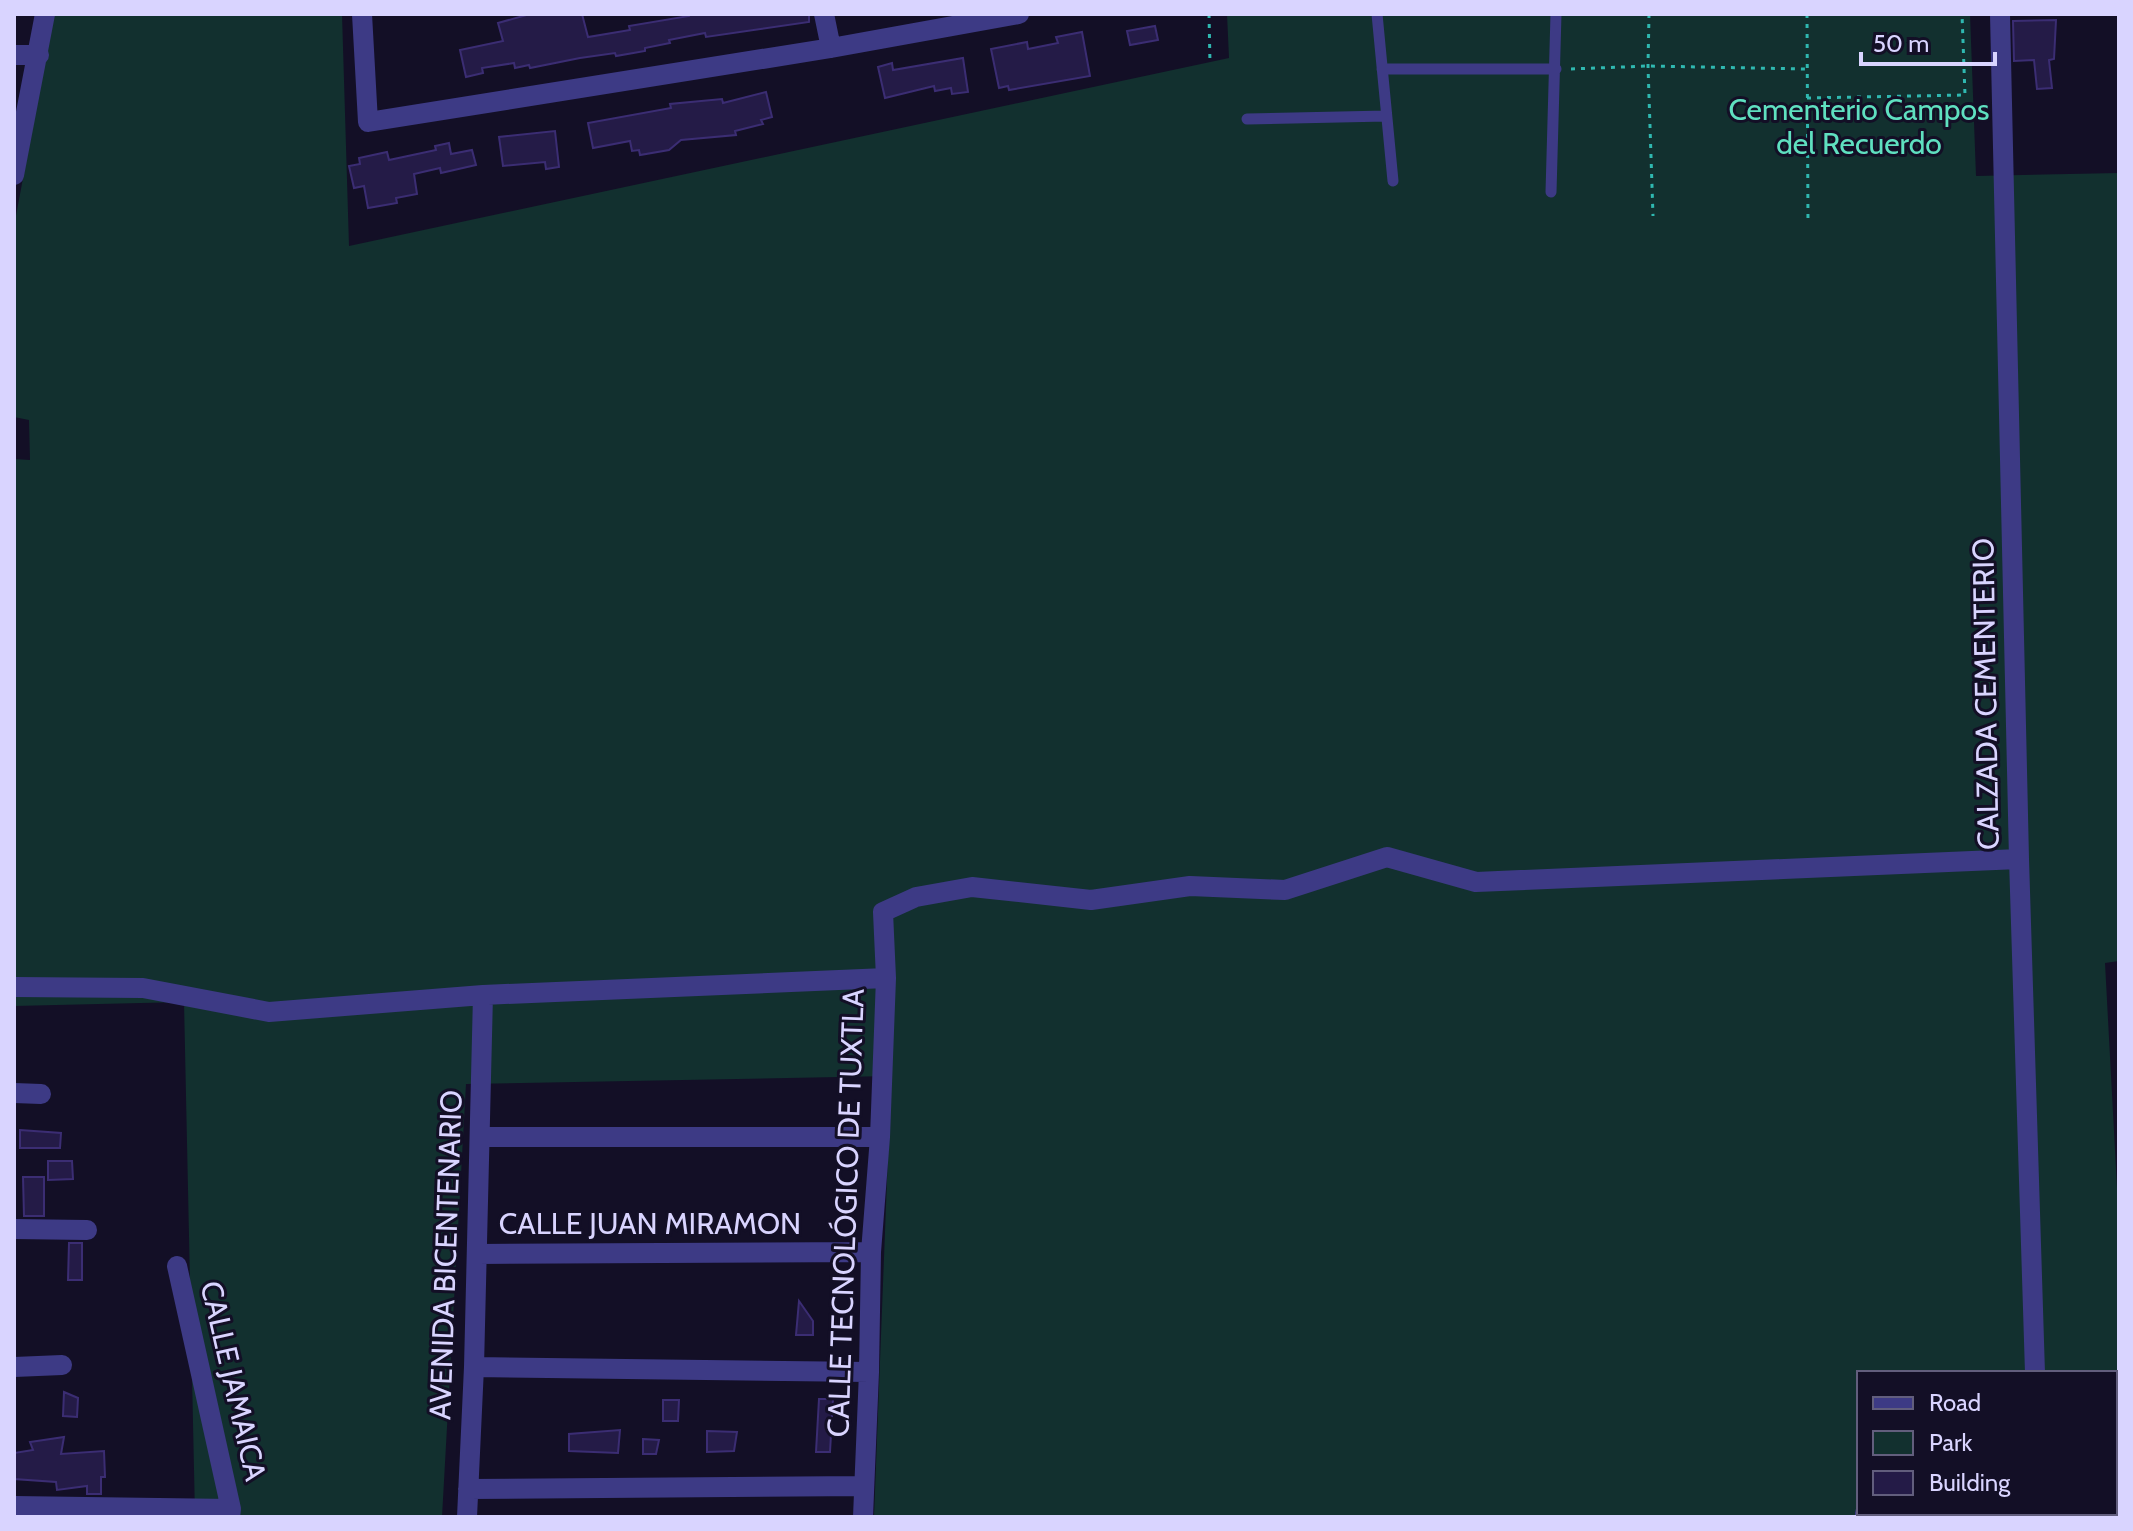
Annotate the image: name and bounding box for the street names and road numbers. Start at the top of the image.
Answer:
street label: CALZADA CEMENTERIO [1964,538,2007,850]
street label: CALLE TECNOLÓGICO DE TUXTLA [819,988,872,1438]
street label: AVENIDA BICENTENARIO [421,1089,470,1421]
street label: CALLE JUAN MIRAMON [499,1205,801,1242]
street label: CALLE JAMAICA [193,1277,275,1485]

